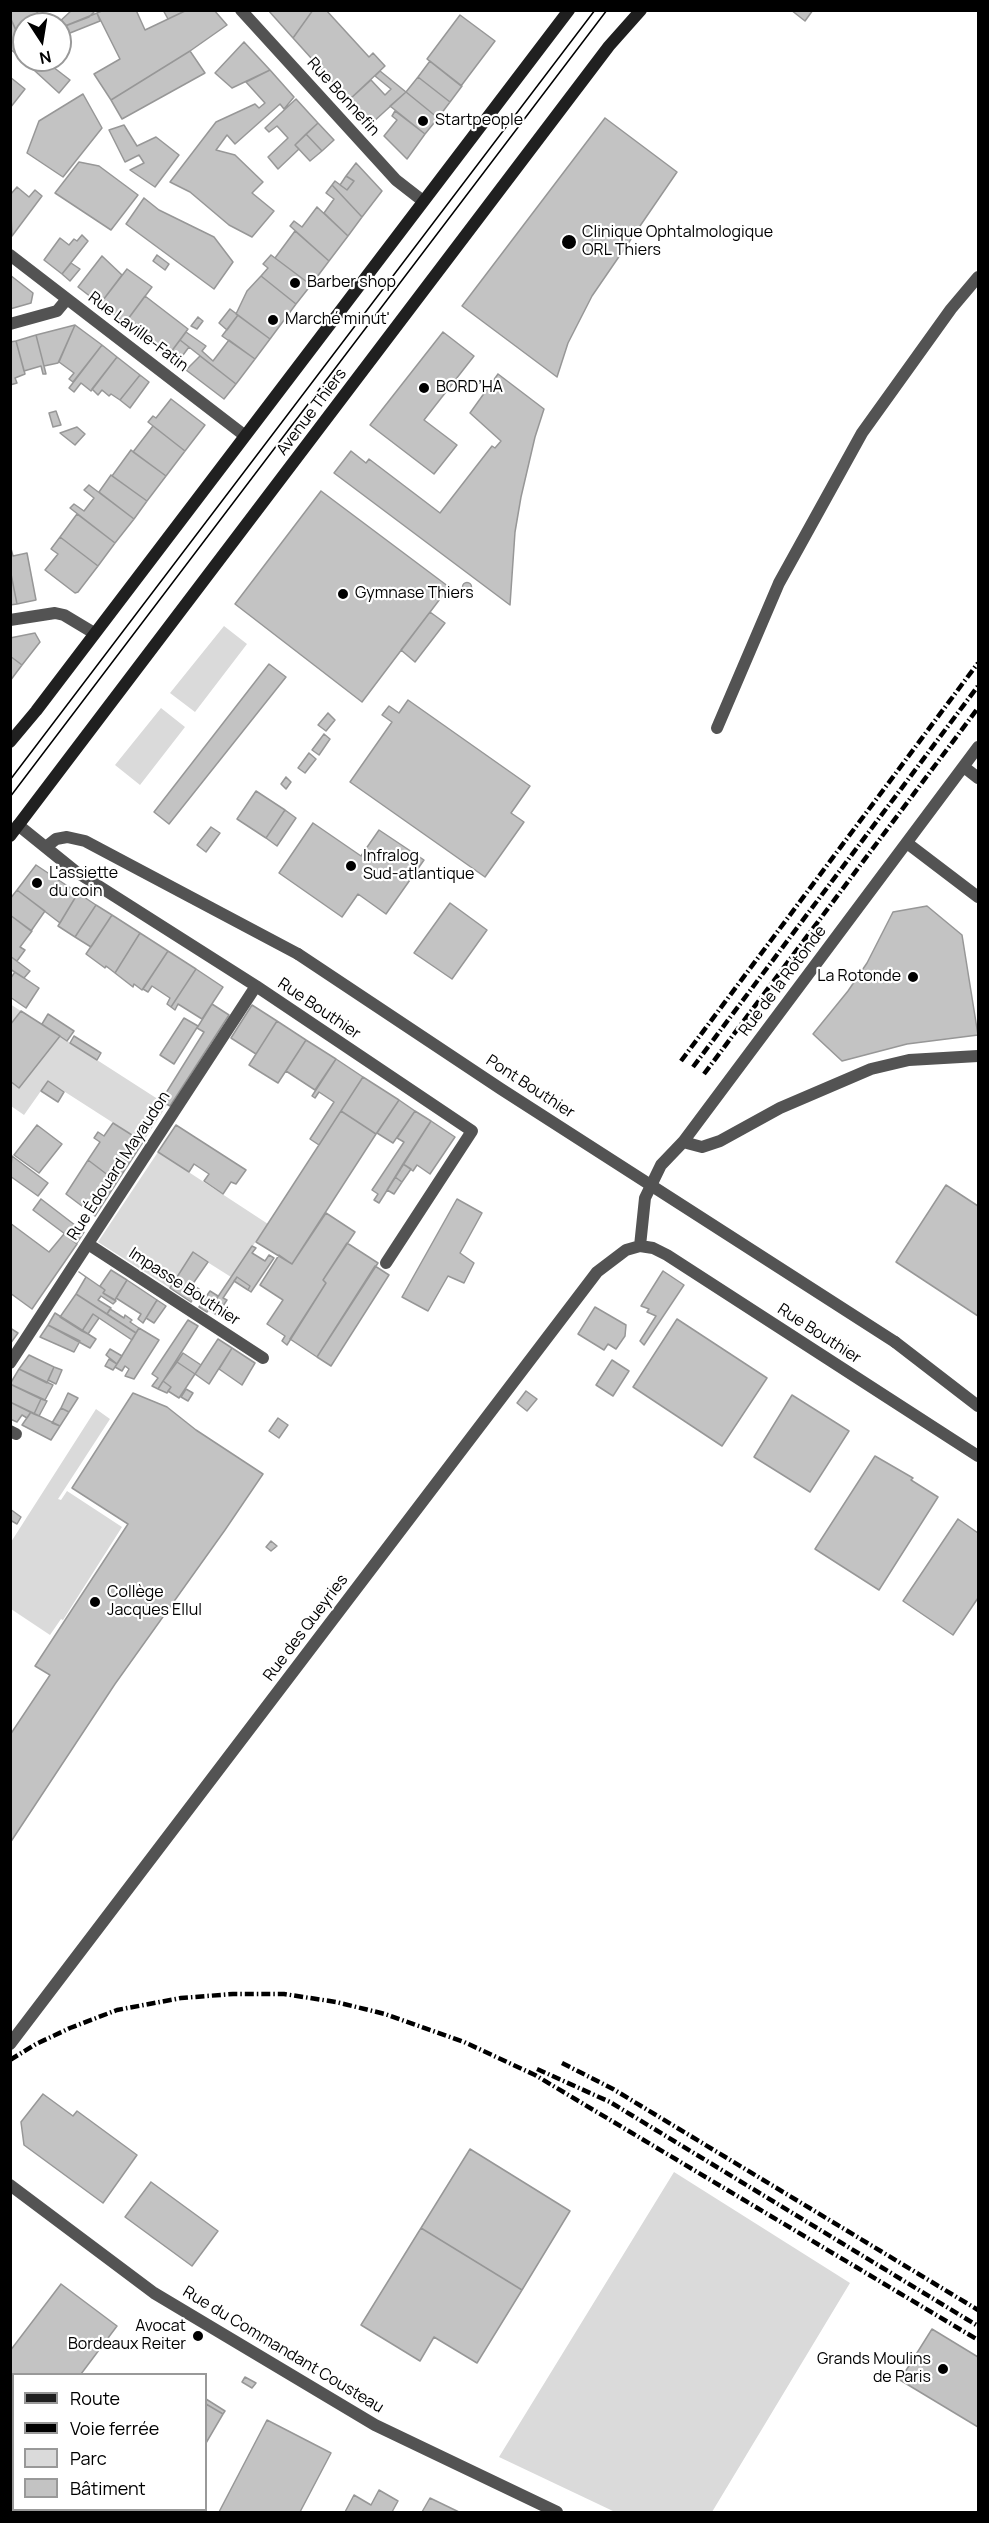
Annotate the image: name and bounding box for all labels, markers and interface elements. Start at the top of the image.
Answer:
north arrow [12,12,72,72]
text: N [37,46,53,70]
street label: Rue Bonnefin [303,54,383,140]
place label: Startpeople [435,111,523,131]
marker: Startpeople [416,114,430,128]
place label: Clinique Ophtalmologique ORL Thiers [582,223,773,261]
marker: Clinique Ophtalmologique ORL Thiers [560,233,578,251]
place label: Barber shop [307,273,396,293]
marker: Barber shop [288,276,302,290]
street label: Rue Laville-Fatin [84,288,192,376]
place label: Marché minut' [285,310,390,330]
marker: Marché minut' [266,313,280,327]
street label: Avenue Thiers [273,365,351,459]
place label: BORD’HA [436,378,503,398]
marker: BORD’HA [417,381,431,395]
place label: Gymnase Thiers [355,584,474,604]
marker: Gymnase Thiers [336,587,350,601]
place label: Infralog Sud-atlantique [363,847,474,885]
marker: Infralog Sud-atlantique [344,859,358,873]
place label: L'assiette du coin [49,864,118,902]
marker: L'assiette du coin [30,876,44,890]
street label: Rue de la Rotonde [735,922,831,1040]
place label: La Rotonde [817,967,901,987]
marker: La Rotonde [906,970,920,984]
street label: Rue Bouthier [274,974,364,1044]
street label: Pont Bouthier [482,1051,578,1123]
street label: Rue Édouard Mayaudon [64,1088,174,1244]
street label: Impasse Bouthier [125,1244,243,1330]
street label: Rue Bouthier [774,1300,864,1368]
street label: Rue des Queyries [260,1571,352,1685]
place label: Collège Jacques Ellul [107,1583,202,1621]
marker: Collège Jacques Ellul [88,1595,102,1609]
street label: Rue du Commandant Cousteau [179,2282,387,2418]
place label: Avocat Bordeaux Reiter [68,2317,186,2355]
marker: Avocat Bordeaux Reiter [191,2329,205,2343]
place label: Grands Moulins de Paris [817,2350,931,2388]
marker: Grands Moulins de Paris [936,2362,950,2376]
legend [12,2373,207,2511]
text: Route [70,2386,120,2410]
text: Voie ferrée [70,2416,159,2440]
text: Parc [70,2446,107,2470]
text: Bâtiment [70,2476,146,2500]

